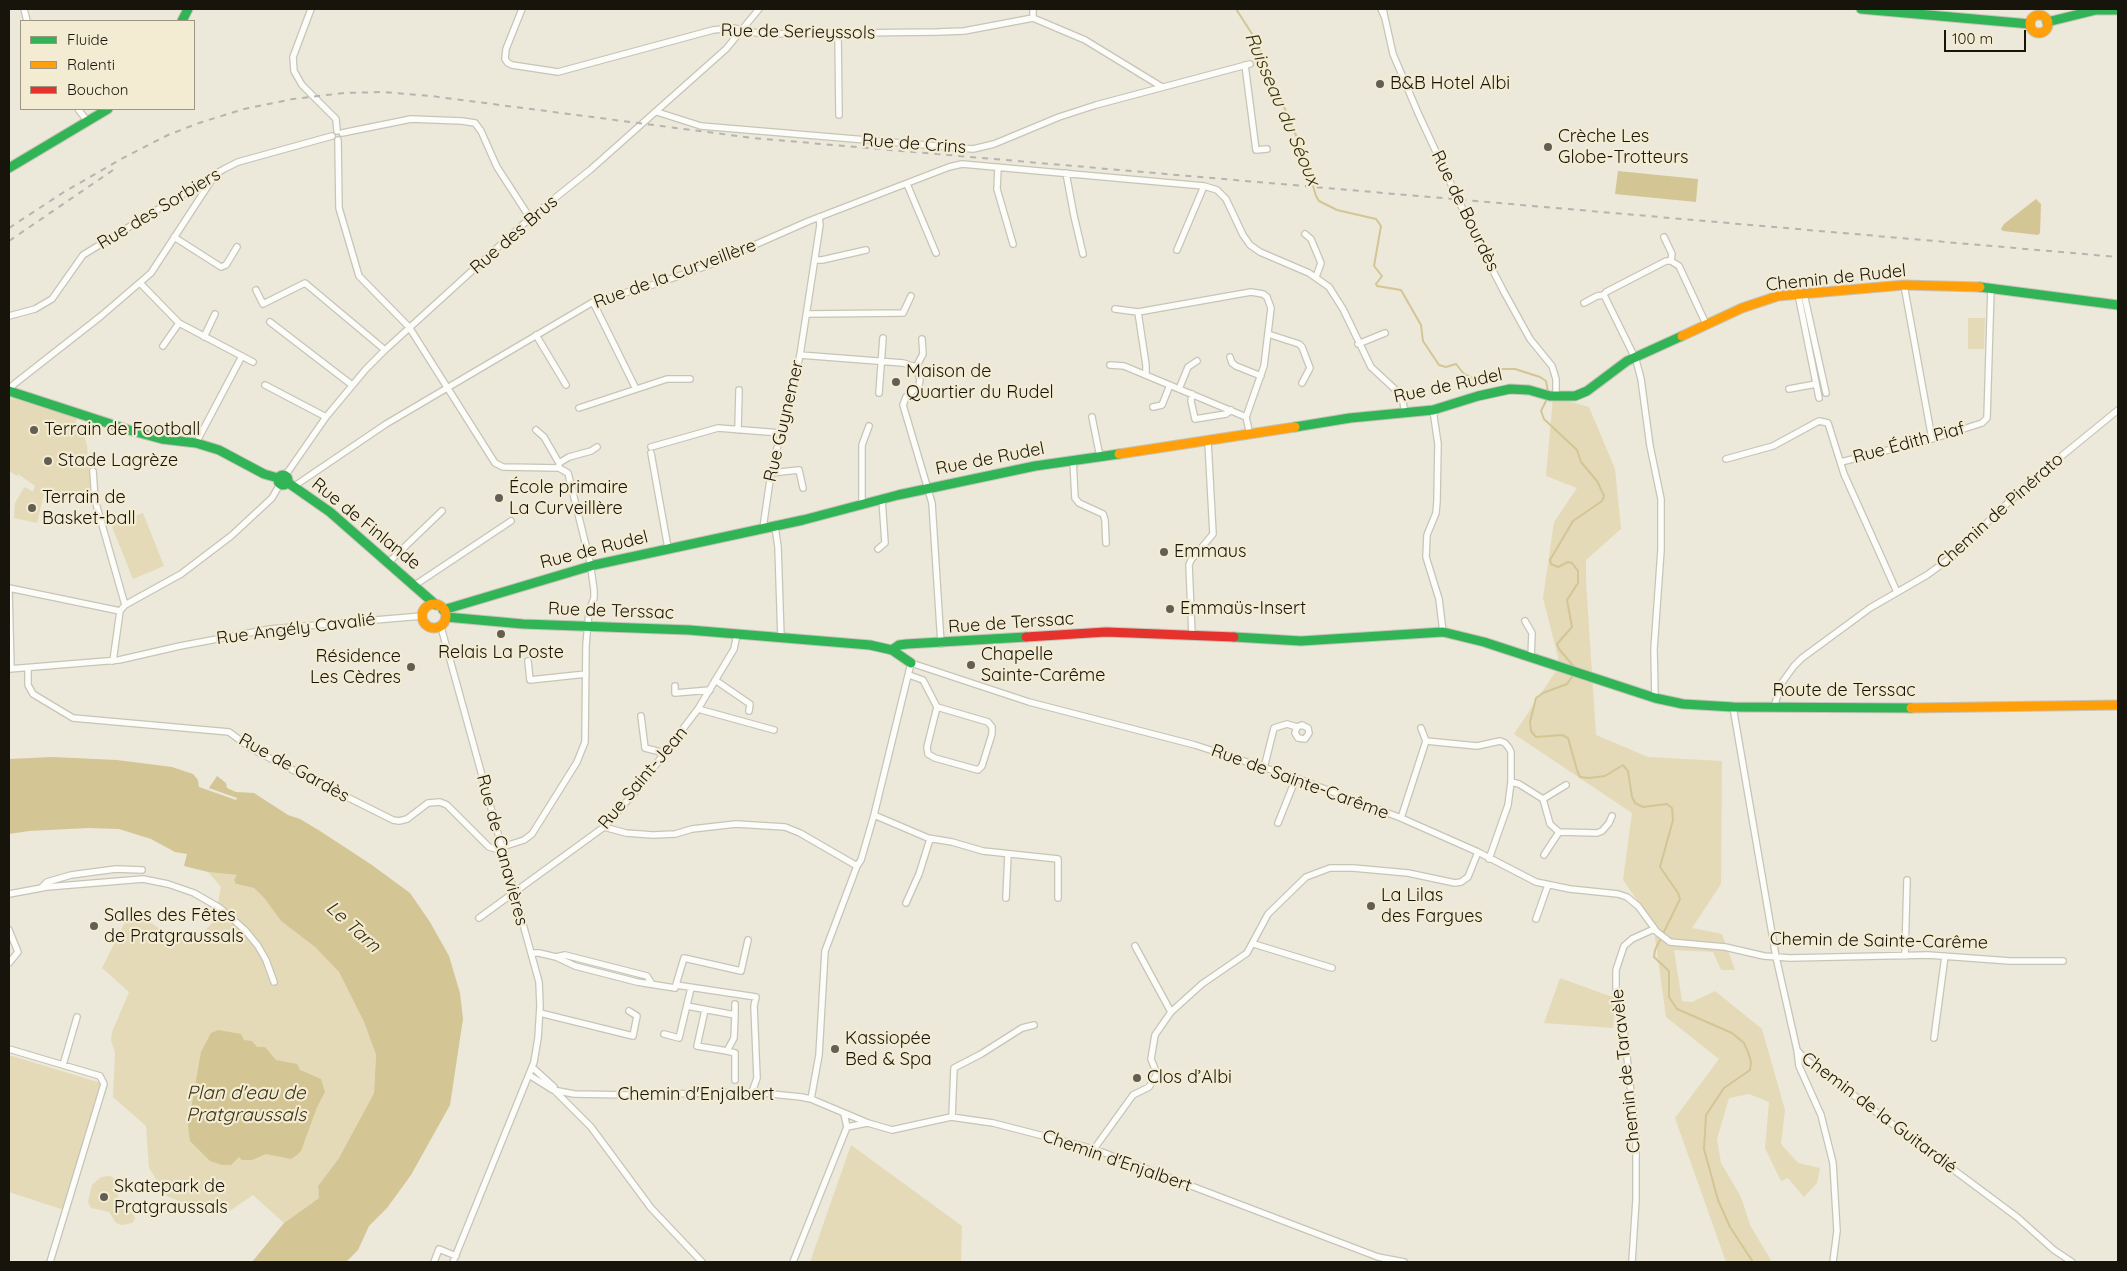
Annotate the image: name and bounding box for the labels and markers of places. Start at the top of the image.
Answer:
place label: B&B Hotel Albi [1390,73,1510,95]
marker: B&B Hotel Albi [1374,78,1386,90]
place label: Crèche Les Globe-Trotteurs [1558,126,1689,168]
marker: Crèche Les Globe-Trotteurs [1542,141,1554,153]
place label: Maison de Quartier du Rudel [906,361,1054,404]
marker: Maison de Quartier du Rudel [890,376,902,388]
place label: Terrain de Football [44,419,200,441]
marker: Terrain de Football [28,424,40,436]
place label: Stade Lagrèze [58,450,178,472]
marker: Stade Lagrèze [42,455,54,467]
place label: École primaire La Curveillère [509,477,628,520]
place label: Terrain de Basket-ball [42,487,136,530]
marker: École primaire La Curveillère [493,492,505,504]
marker: Terrain de Basket-ball [26,502,38,514]
place label: Emmaus [1174,541,1246,563]
marker: Emmaus [1158,546,1170,558]
place label: Emmaüs-Insert [1180,598,1306,620]
marker: Emmaüs-Insert [1164,603,1176,615]
marker: Relais La Poste [495,628,507,640]
place label: Relais La Poste [438,642,564,664]
place label: Chapelle Sainte-Carême [981,644,1105,686]
place label: Résidence Les Cèdres [310,646,401,689]
marker: Chapelle Sainte-Carême [965,659,977,671]
marker: Résidence Les Cèdres [405,661,417,673]
place label: La Lilas des Fargues [1381,885,1483,928]
marker: La Lilas des Fargues [1365,900,1377,912]
place label: Salles des Fêtes de Pratgraussals [104,905,244,948]
marker: Salles des Fêtes de Pratgraussals [88,920,100,932]
place label: Kassiopée Bed & Spa [845,1028,932,1070]
marker: Kassiopée Bed & Spa [829,1043,841,1055]
place label: Clos d’Albi [1147,1067,1232,1089]
marker: Clos d’Albi [1131,1072,1143,1084]
place label: Skatepark de Pratgraussals [114,1176,228,1218]
marker: Skatepark de Pratgraussals [98,1191,110,1203]

